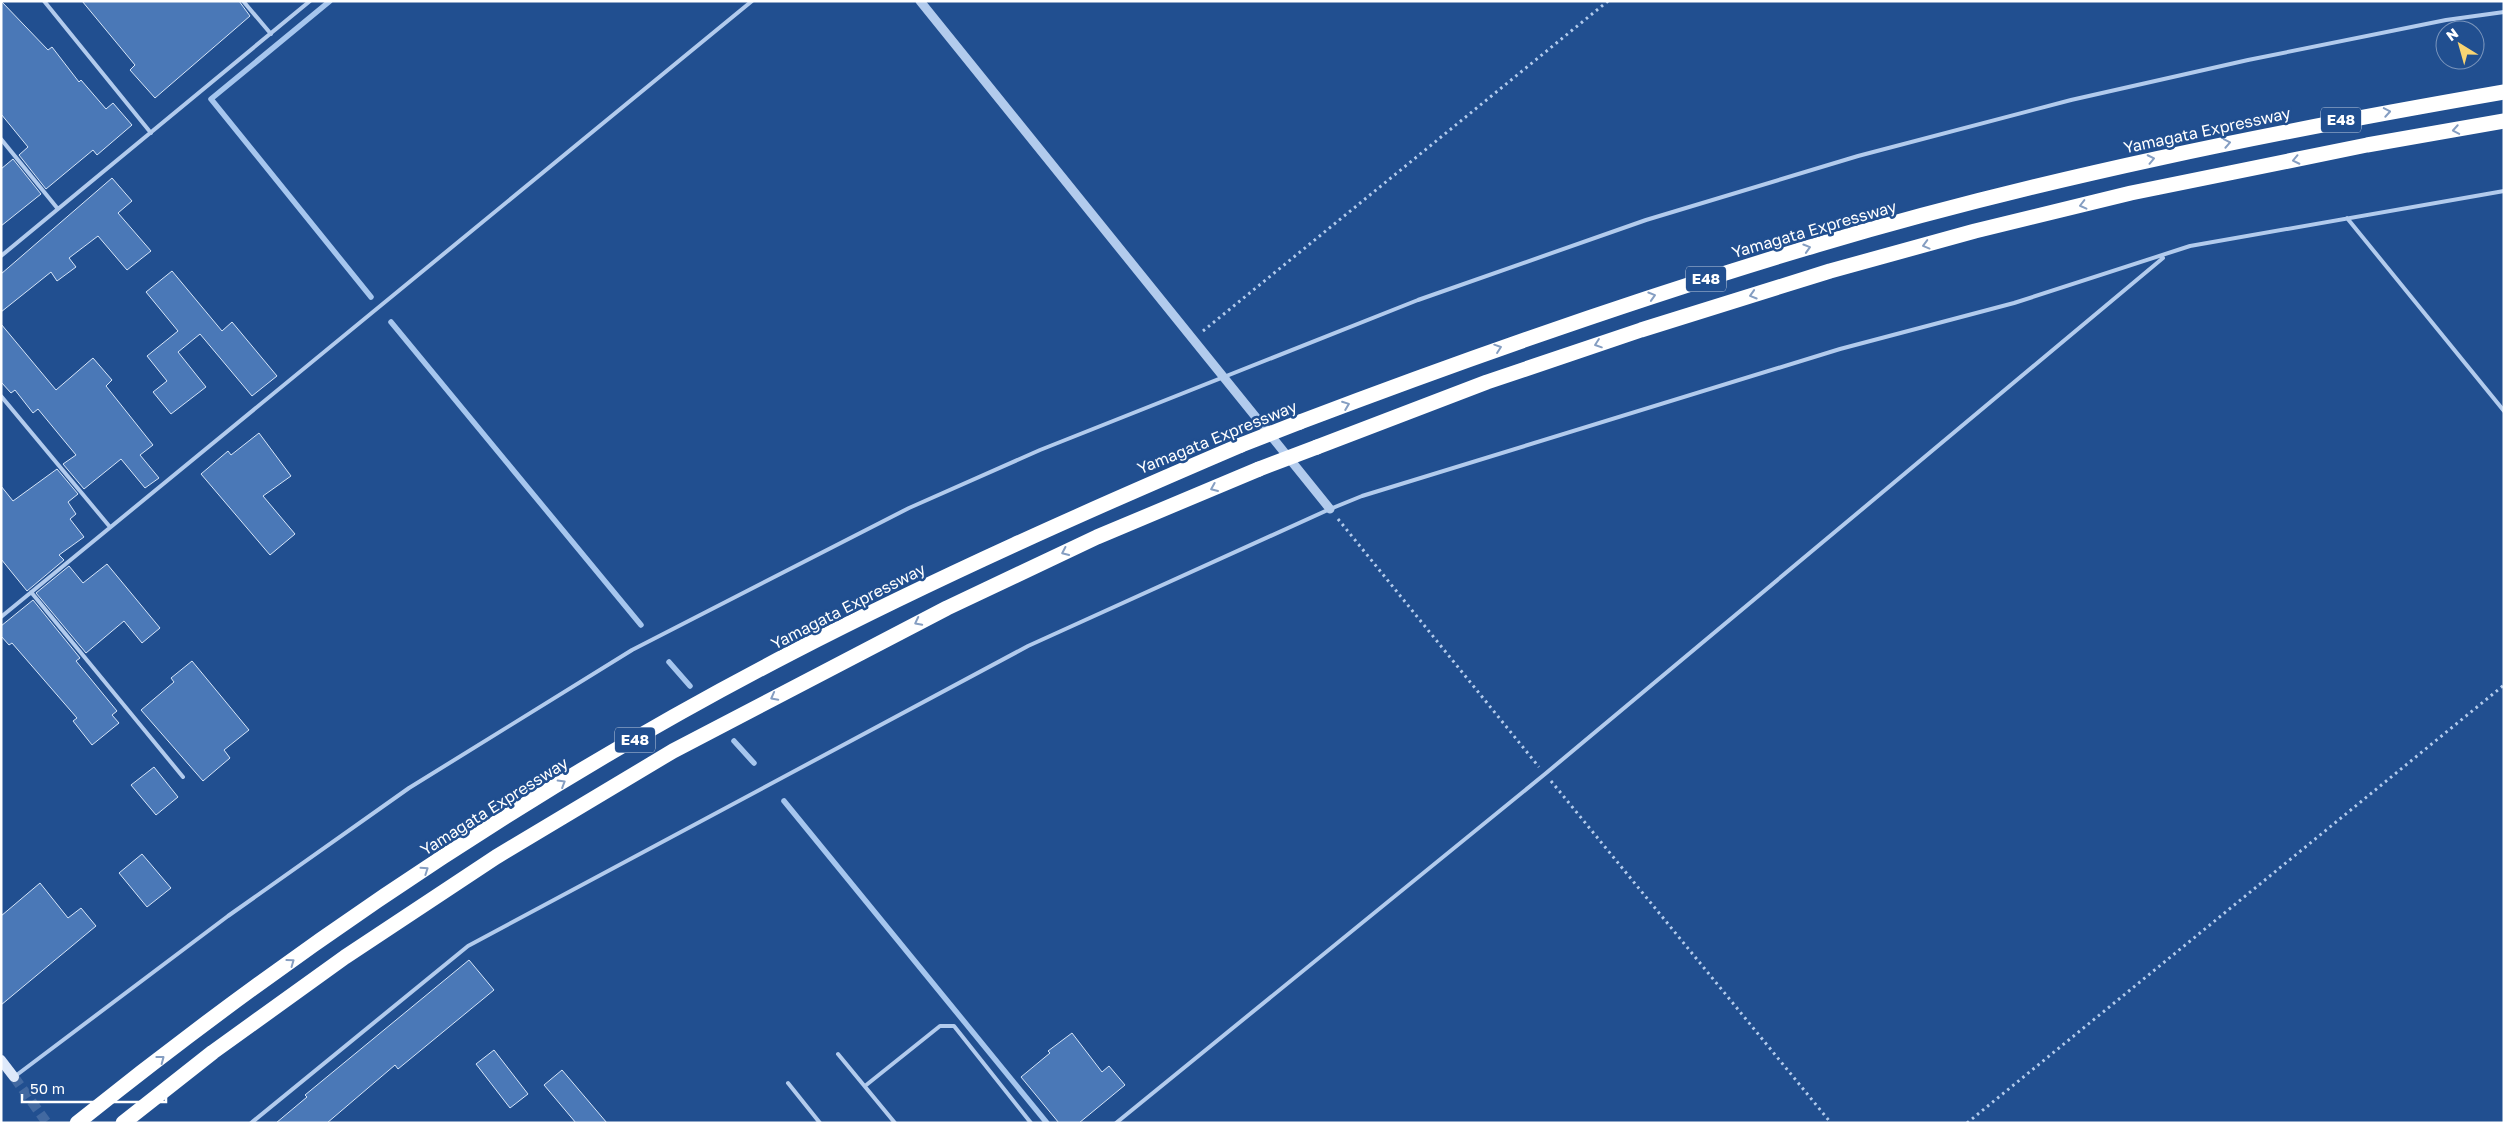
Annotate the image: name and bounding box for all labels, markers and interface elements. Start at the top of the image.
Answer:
north arrow [2435,20,2485,70]
text: N [2443,24,2461,44]
street label: Yamagata Expressway [2122,102,2292,157]
one-way arrow [2382,107,2391,117]
road number: E48 [2321,108,2361,132]
one-way arrow [2451,124,2460,134]
one-way arrow [2223,139,2232,149]
one-way arrow [2146,154,2155,165]
one-way arrow [2292,154,2300,164]
street label: Yamagata Expressway [1729,196,1899,262]
one-way arrow [2079,199,2088,210]
one-way arrow [1921,239,1930,250]
one-way arrow [1802,244,1811,254]
road number: E48 [1686,266,1726,292]
one-way arrow [1749,290,1758,300]
one-way arrow [1647,291,1655,301]
one-way arrow [1594,338,1603,348]
one-way arrow [1493,344,1502,354]
street label: Yamagata Expressway [1134,396,1300,478]
one-way arrow [1341,401,1349,411]
one-way arrow [1210,482,1219,493]
one-way arrow [1061,546,1070,557]
street label: Yamagata Expressway [768,558,928,654]
one-way arrow [915,616,924,626]
one-way arrow [770,691,779,701]
road number: E48 [615,728,655,752]
street label: Yamagata Expressway [416,752,572,860]
one-way arrow [557,780,566,790]
one-way arrow [420,866,429,876]
one-way arrow [285,959,295,968]
one-way arrow [155,1056,164,1064]
scale bar [22,1072,166,1104]
text: 50 m [30,1079,65,1097]

